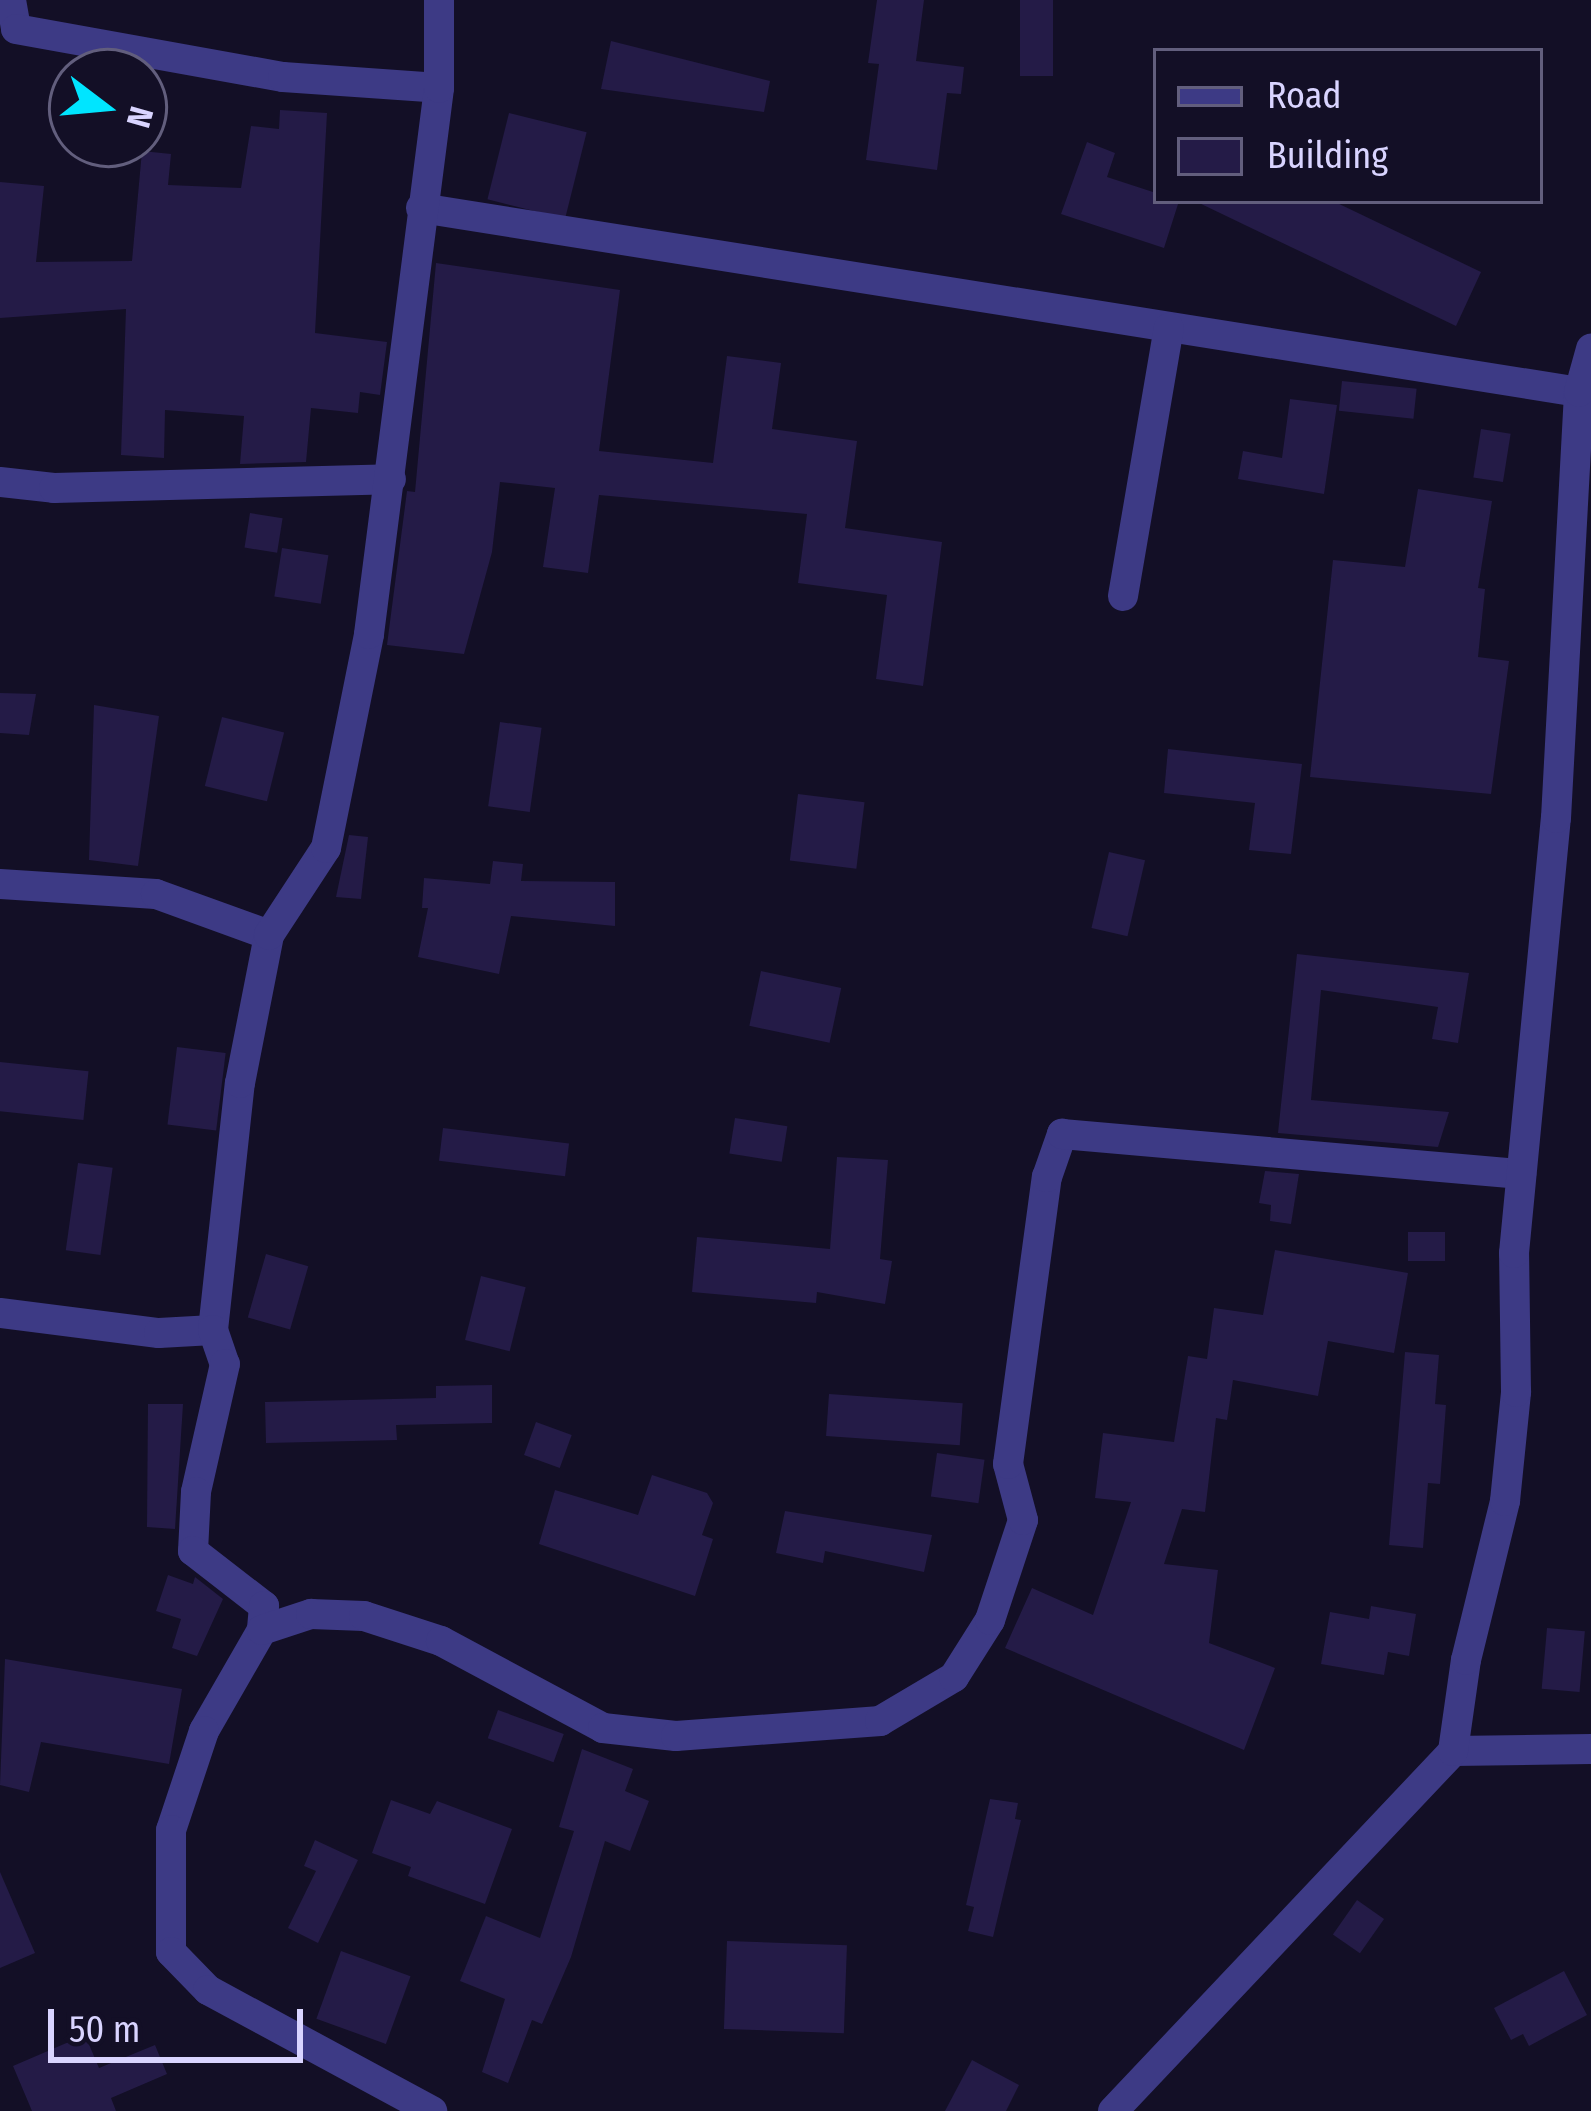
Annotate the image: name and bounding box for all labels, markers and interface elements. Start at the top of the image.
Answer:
north arrow [48,48,168,168]
legend [1153,48,1543,204]
text: Road [1267,74,1342,118]
text: N [118,102,162,132]
text: Building [1267,134,1388,178]
scale bar [54,1985,309,2059]
text: 50 m [69,2008,140,2052]

